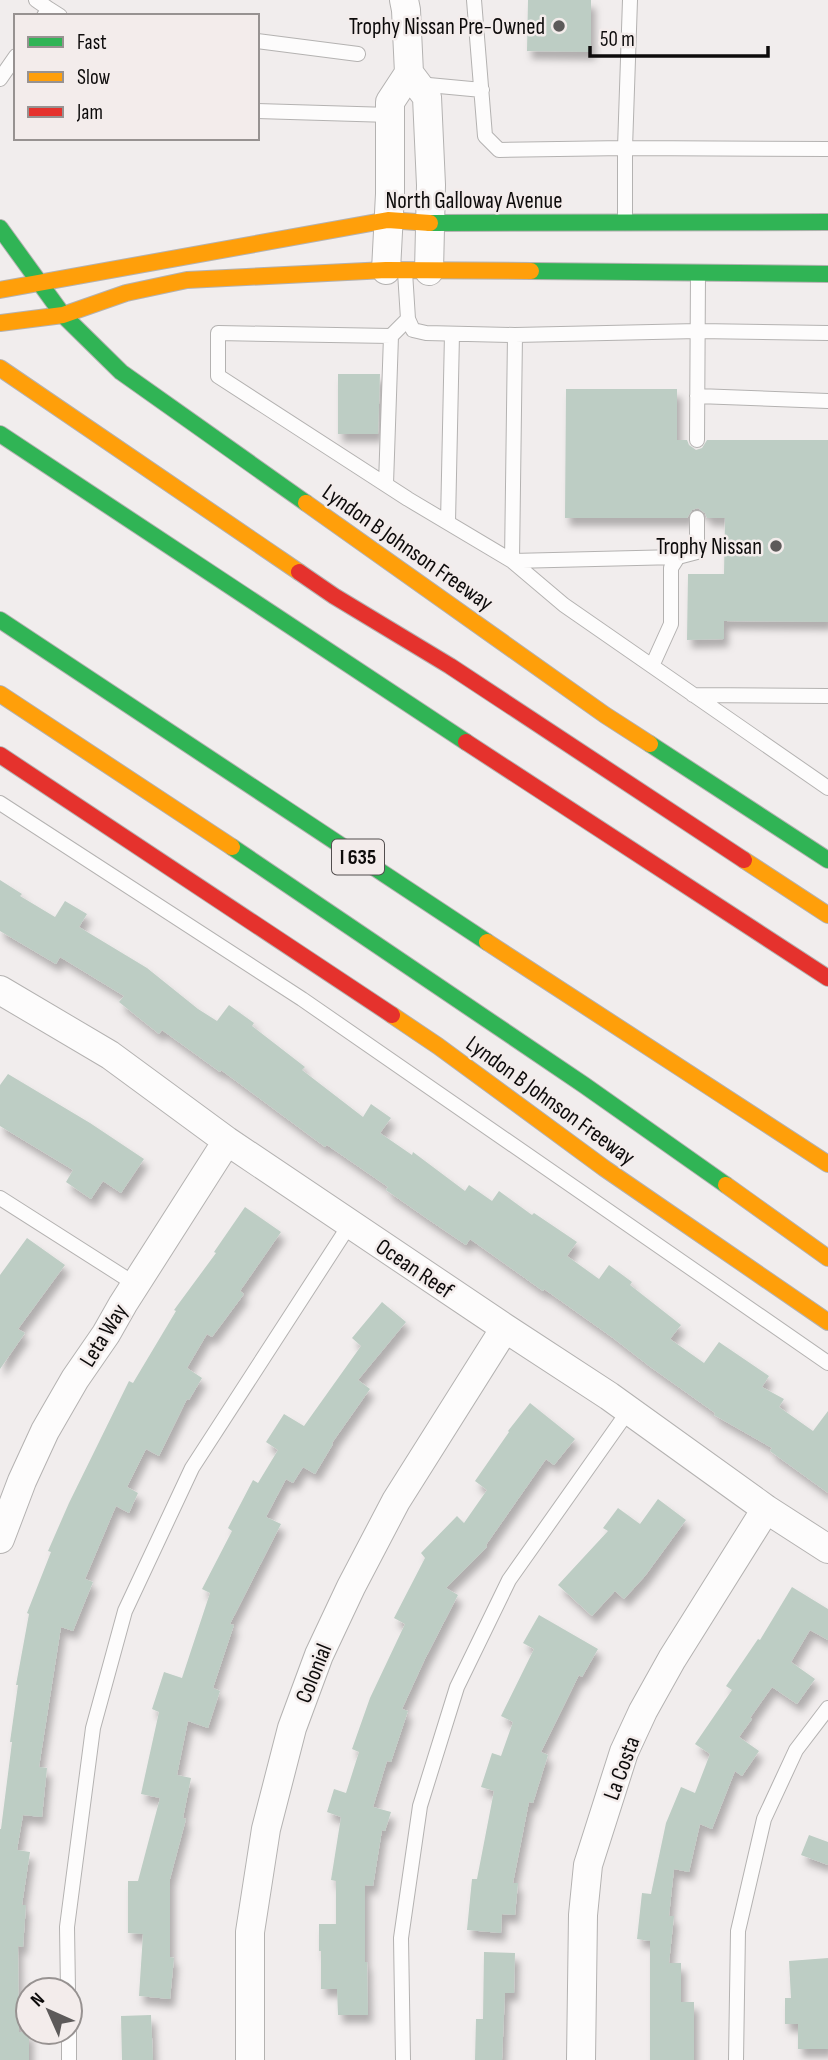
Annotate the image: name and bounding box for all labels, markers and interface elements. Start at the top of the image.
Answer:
place label: Trophy Nissan Pre-Owned [349,13,545,41]
legend [14,14,259,140]
scale bar [590,14,768,58]
marker: Trophy Nissan Pre-Owned [551,18,567,34]
text: 50 m [600,27,635,52]
text: Fast [77,30,107,55]
text: Slow [77,65,111,90]
text: Jam [76,100,103,125]
street label: North Galloway Avenue [386,187,562,215]
street label: Lyndon B Johnson Freeway [317,478,498,617]
place label: Trophy Nissan [656,533,762,561]
marker: Trophy Nissan [768,538,784,554]
road number: I 635 [332,840,384,874]
street label: Lyndon B Johnson Freeway [460,1030,640,1172]
street label: Ocean Reef [370,1233,459,1305]
street label: Leta Way [74,1299,134,1372]
street label: Colonial [289,1640,338,1707]
street label: La Costa [598,1733,646,1804]
north arrow [14,1976,84,2046]
text: N [26,1988,50,2012]

